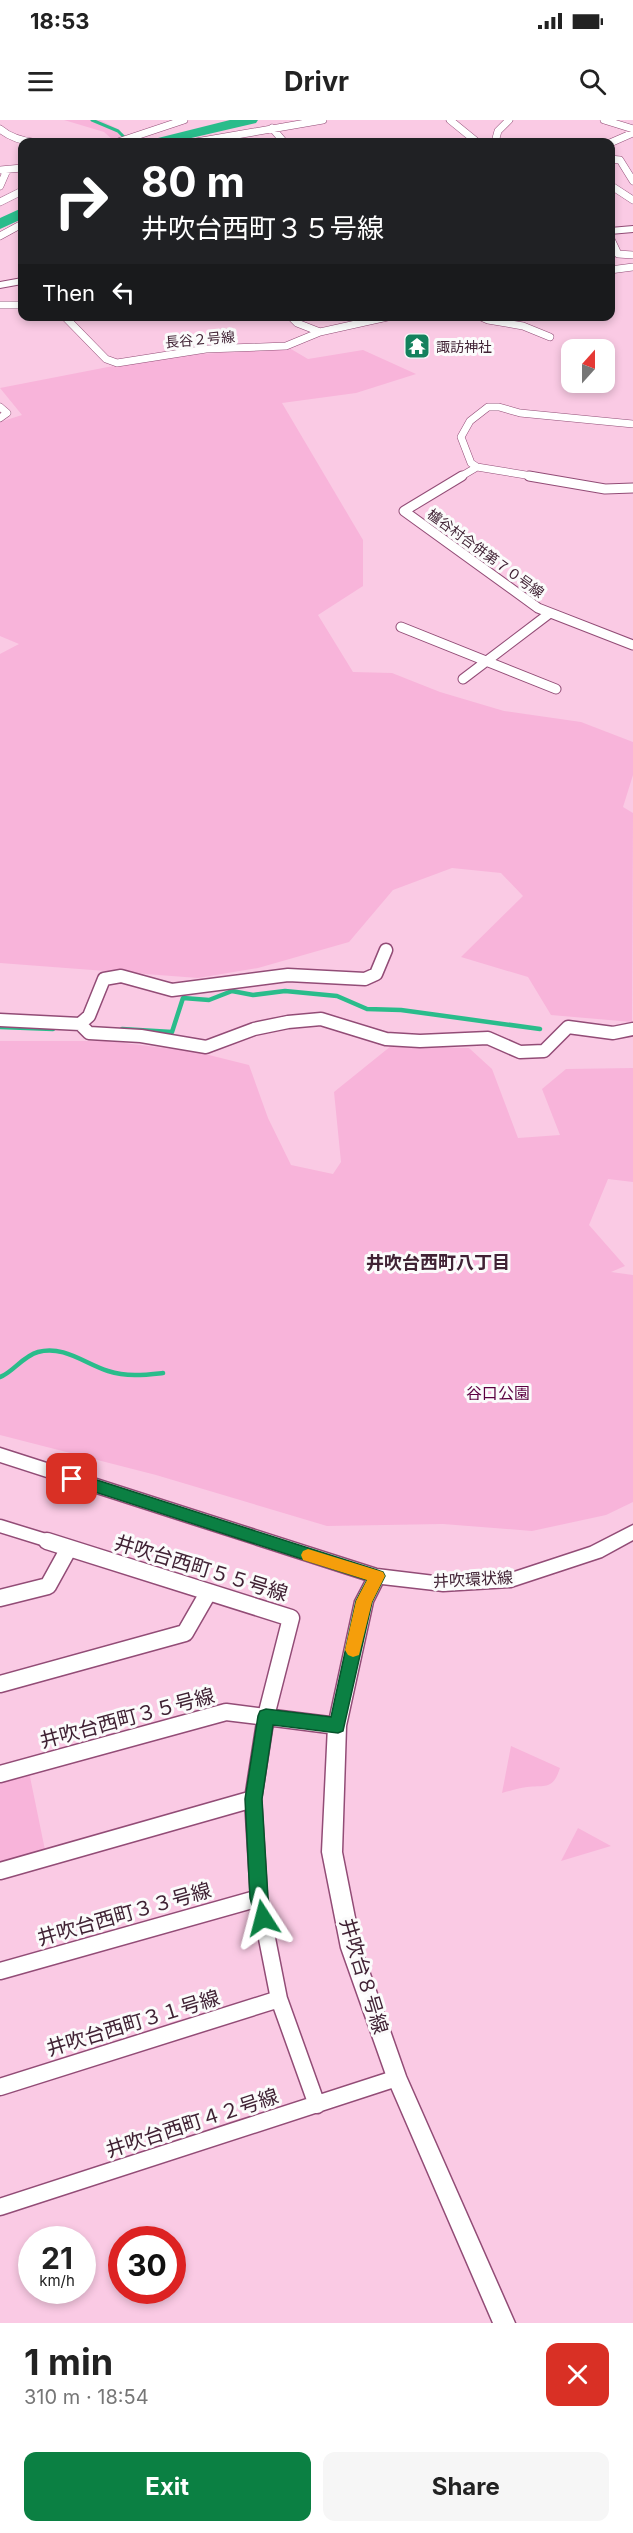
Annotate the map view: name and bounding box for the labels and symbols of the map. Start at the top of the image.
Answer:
street label: 長谷２号線 [164,327,236,351]
temple icon: 諏訪神社 [402,331,432,361]
place label: 諏訪神社 [436,338,492,355]
north arrow [561,339,615,393]
street label: 櫨谷村合併第７０号線 [424,505,548,601]
district label: 井吹台西町八丁目 [366,1252,510,1273]
park label: 谷口公園 [466,1383,530,1403]
pin [46,1453,97,1504]
street label: 井吹台西町５５号線 [111,1530,291,1606]
street label: 井吹環状線 [433,1567,513,1591]
street label: 井吹台西町３５号線 [37,1683,217,1753]
street label: 井吹台西町３３号線 [34,1878,214,1950]
position arrow [231,1886,295,1950]
street label: 井吹台８号線 [335,1915,393,2037]
street label: 井吹台西町３１号線 [43,1985,223,2061]
street label: 井吹台西町４２号線 [103,2084,281,2162]
speed limit sign: 30 [108,2226,186,2304]

